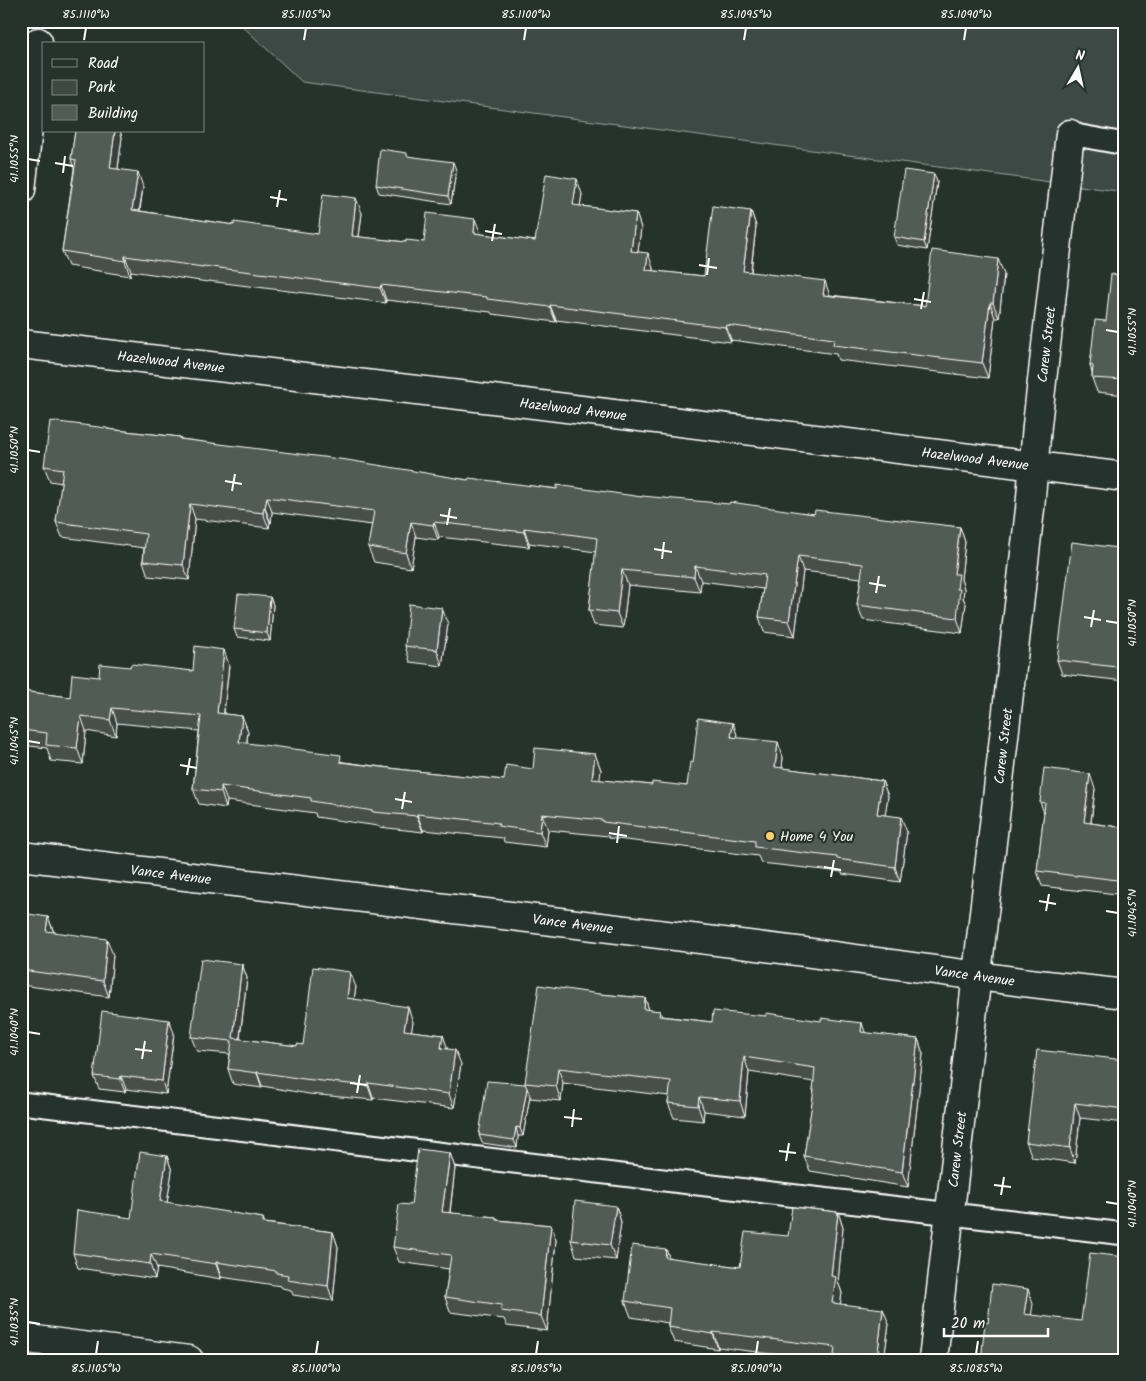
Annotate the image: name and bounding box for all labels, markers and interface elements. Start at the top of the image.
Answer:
text: 85.1110°W [62,5,110,24]
text: 85.1105°W [281,5,331,24]
text: 85.1100°W [501,5,551,24]
text: 85.1095°W [720,5,772,24]
text: 85.1090°W [940,5,992,24]
legend [42,42,205,132]
north arrow [1054,42,1104,92]
text: N [1074,45,1086,68]
text: Road [88,52,119,76]
text: Park [88,76,116,100]
text: Building [88,102,138,126]
text: 41.1055°N [5,135,24,183]
street label: Carew Street [1032,305,1062,384]
text: 41.1055°N [1123,308,1142,356]
street label: Hazelwood Avenue [116,345,226,380]
street label: Hazelwood Avenue [518,392,629,428]
text: 41.1050°N [5,426,24,474]
street label: Hazelwood Avenue [920,442,1031,477]
text: 41.1050°N [1123,599,1142,647]
street label: Carew Street [989,706,1019,785]
text: 41.1045°N [5,717,24,765]
place label: Home 4 You [780,826,853,848]
marker: Home 4 You [764,830,776,842]
street label: Vance Avenue [129,860,213,891]
text: 41.1045°N [1123,889,1142,937]
street label: Vance Avenue [531,909,615,940]
street label: Vance Avenue [933,960,1017,993]
text: 41.1040°N [5,1008,24,1056]
street label: Carew Street [943,1110,973,1189]
text: 41.1040°N [1123,1180,1142,1228]
text: 41.1035°N [5,1298,24,1346]
scale bar [944,1306,1047,1338]
text: 20 m [951,1312,985,1336]
text: 85.1105°W [71,1359,121,1378]
text: 85.1100°W [291,1359,341,1378]
text: 85.1095°W [510,1359,562,1378]
text: 85.1090°W [730,1359,782,1378]
text: 85.1085°W [949,1359,1003,1378]

